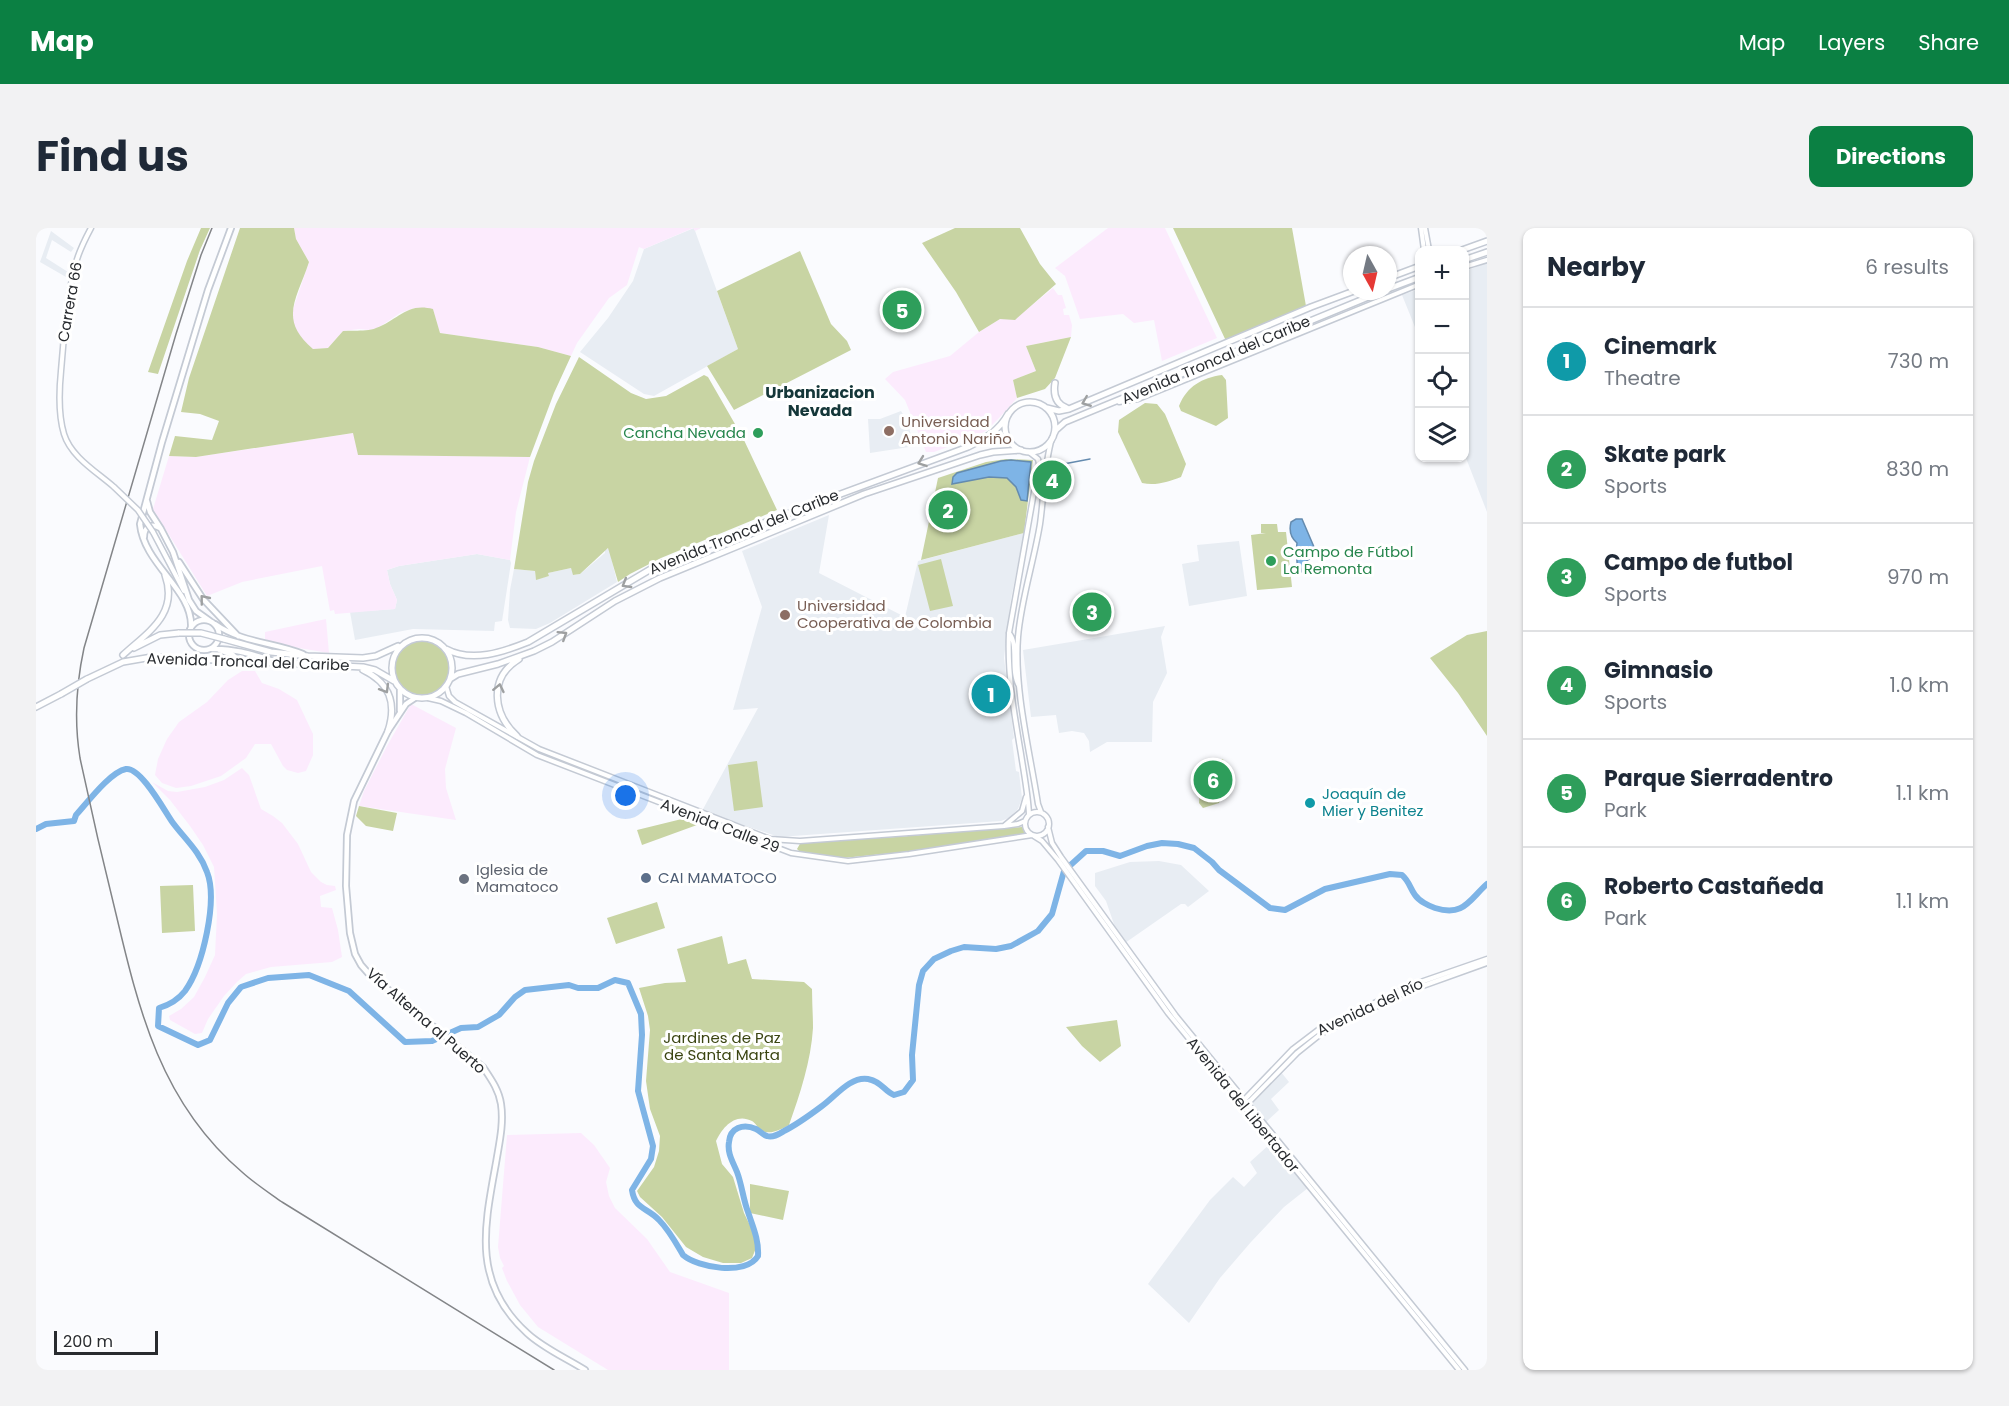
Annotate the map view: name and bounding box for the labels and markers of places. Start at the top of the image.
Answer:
pin: 5 [882,288,922,332]
place label: Universidad Antonio Nariño [901,411,1012,449]
place label: Cancha Nevada [623,422,746,443]
marker: Universidad Antonio Nariño [882,424,896,438]
marker: Cancha Nevada [751,426,765,440]
pin: 4 [1032,458,1072,502]
pin: 2 [928,488,968,532]
place label: Campo de Fútbol La Remonta [1283,541,1413,579]
marker: Campo de Fútbol La Remonta [1264,554,1278,568]
pin: 3 [1072,590,1112,634]
place label: Universidad Cooperativa de Colombia [797,595,992,633]
marker: Universidad Cooperativa de Colombia [778,608,792,622]
pin: 1 [972,672,1010,716]
pin: 6 [1194,758,1232,802]
place label: Joaquín de Mier y Benitez [1322,783,1424,821]
marker: Joaquín de Mier y Benitez [1303,796,1317,810]
place label: Iglesia de Mamatoco [476,859,558,897]
place label: CAI MAMATOCO [658,867,777,888]
marker: CAI MAMATOCO [639,871,653,885]
marker: Iglesia de Mamatoco [457,872,471,886]

